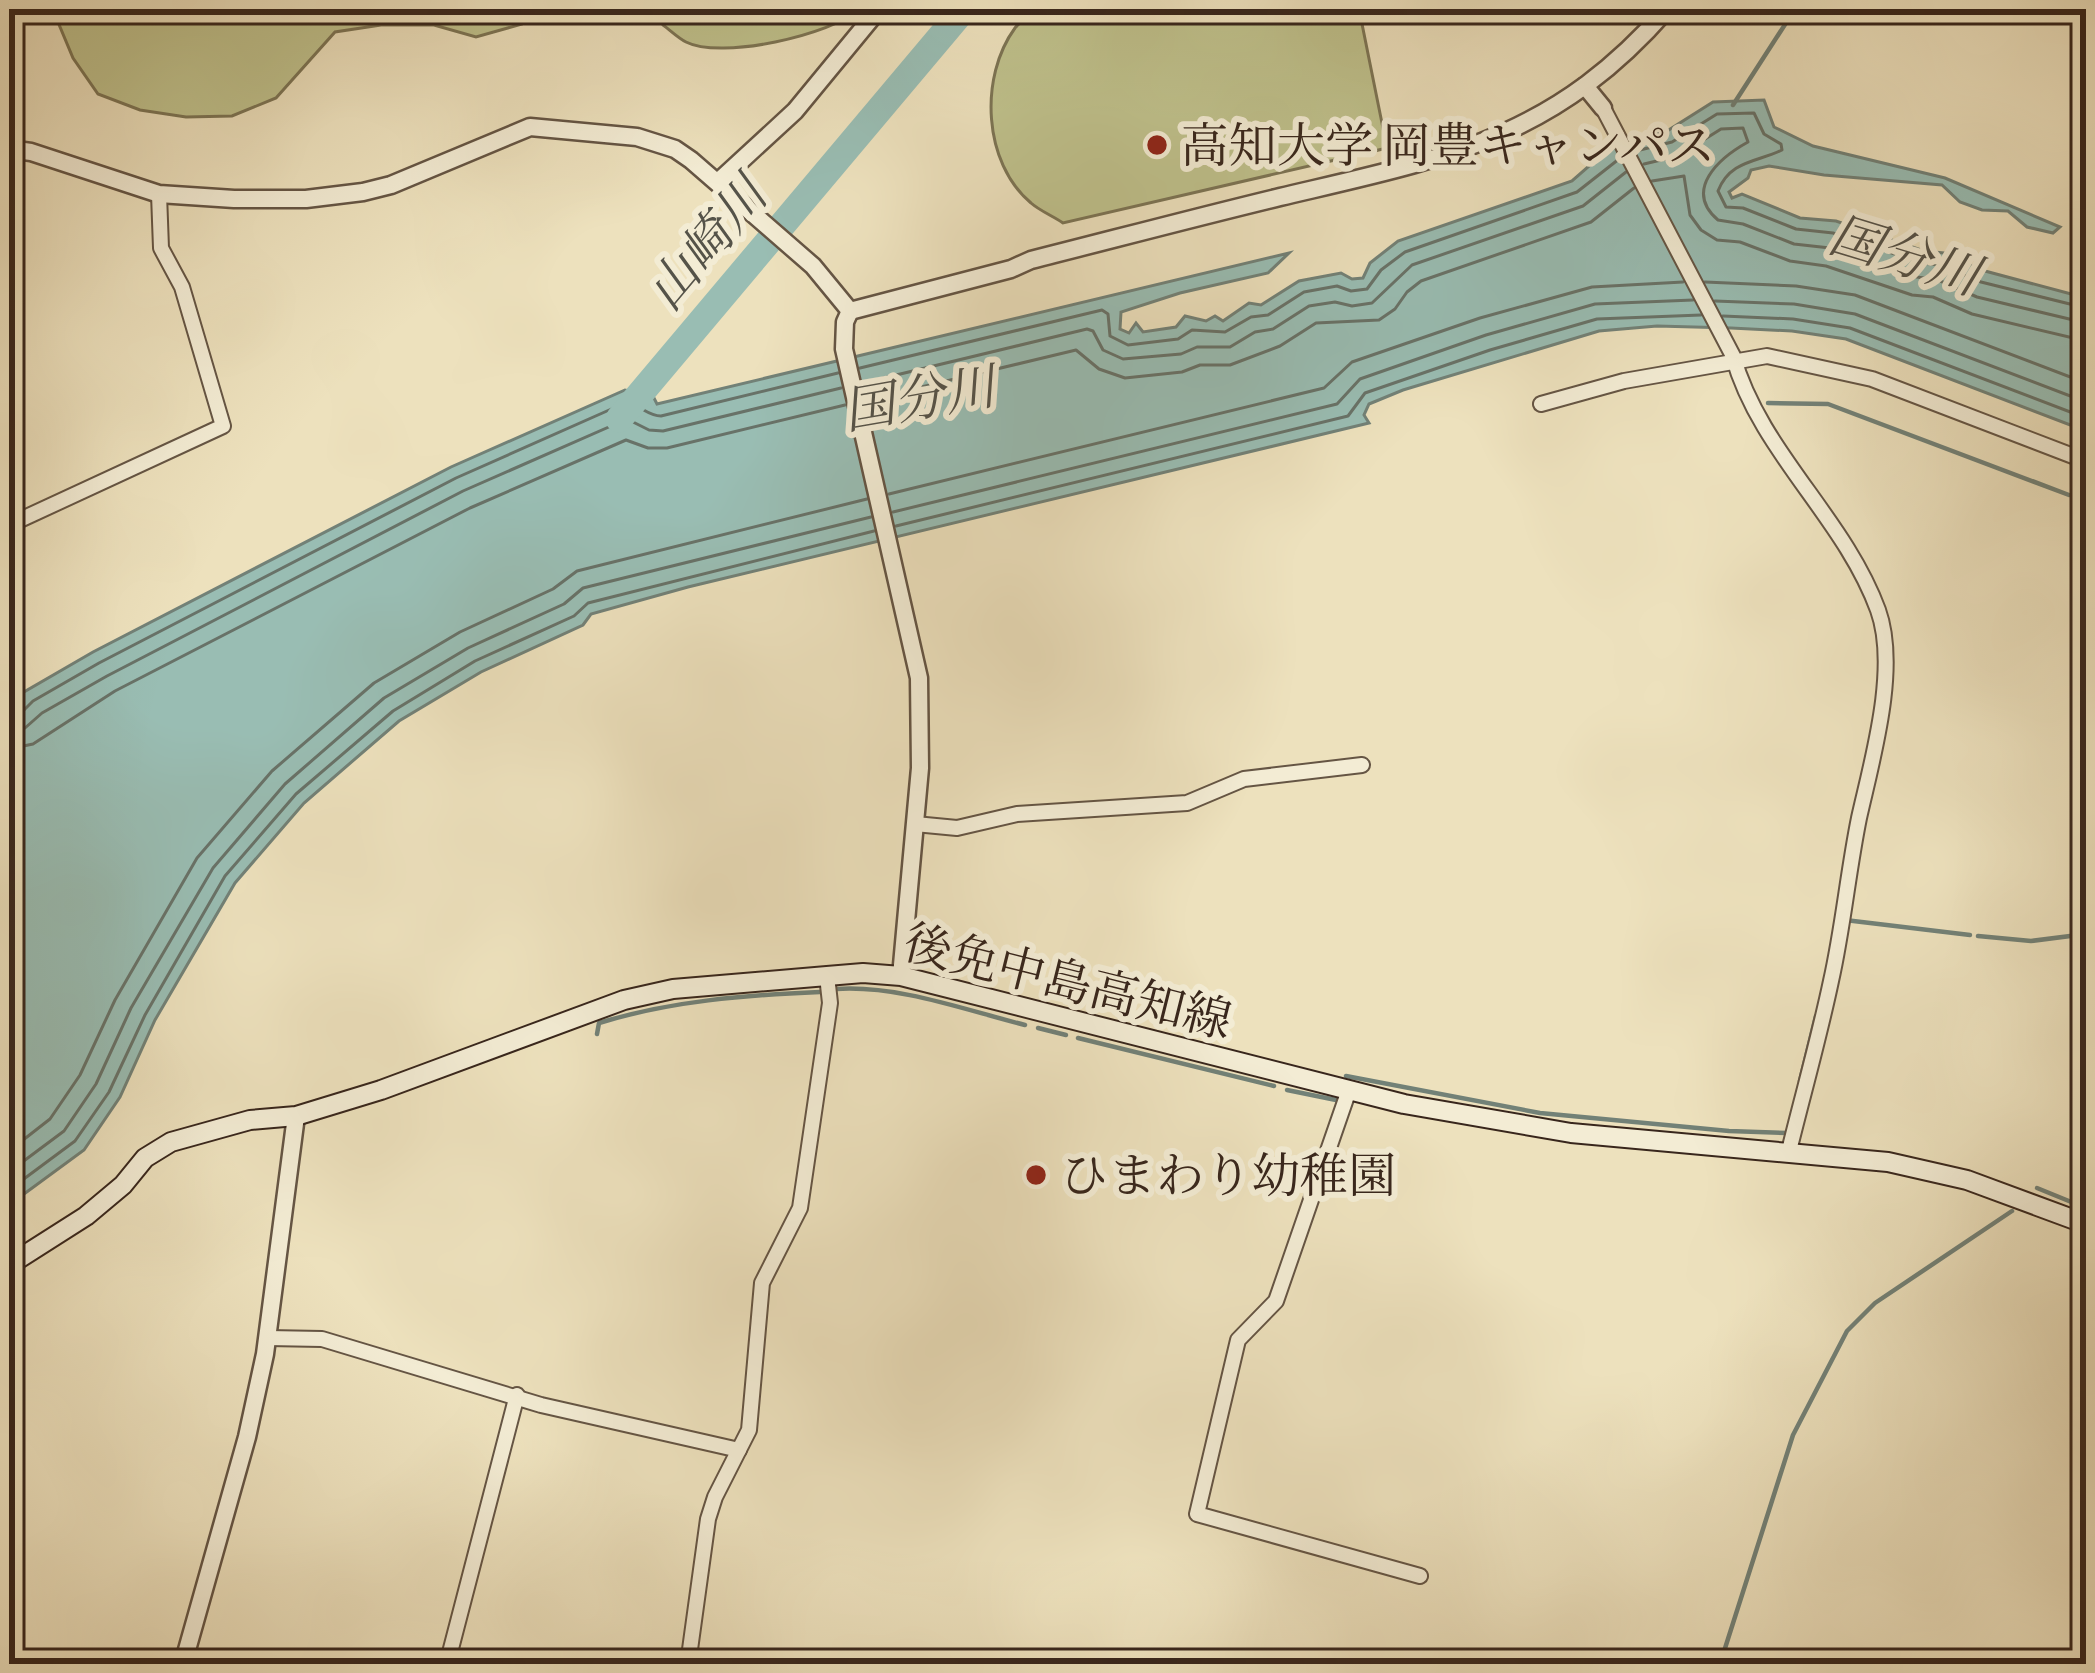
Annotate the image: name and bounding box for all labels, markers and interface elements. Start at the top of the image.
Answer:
place label: 高知大学 岡豊キャンパス [1181,114,1715,176]
marker: 高知大学 岡豊キャンパス [1144,132,1170,158]
water label: 山崎川 [632,159,784,323]
water label: 国分川 [1822,201,1993,310]
water label: 国分川 [838,351,1005,444]
street label: 後免中島高知線 [897,910,1239,1052]
place label: ひまわり幼稚園 [1060,1144,1396,1206]
marker: ひまわり幼稚園 [1023,1162,1049,1188]

